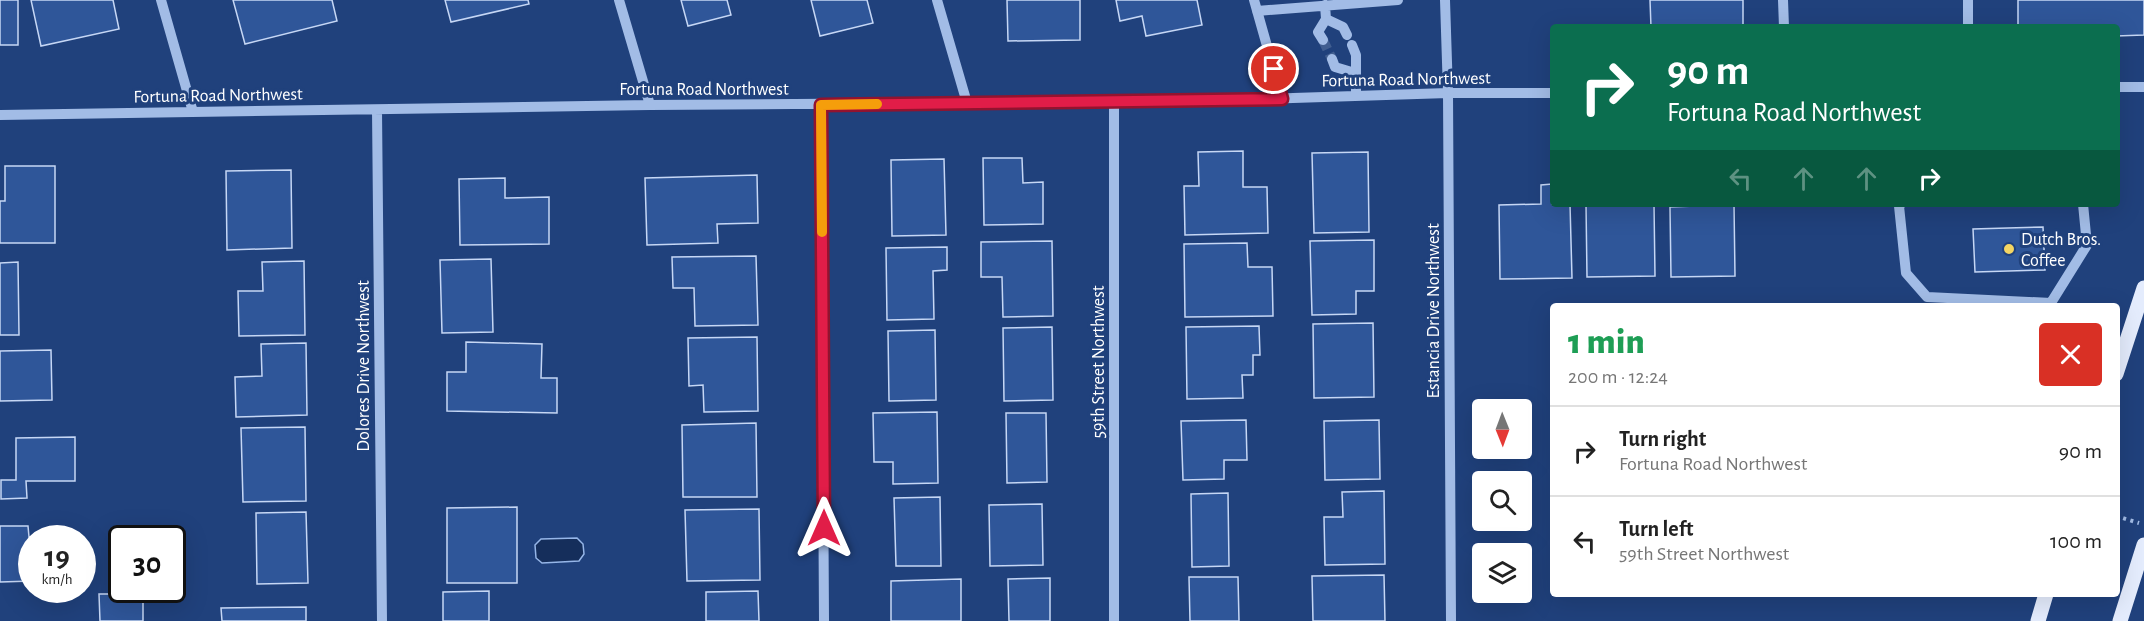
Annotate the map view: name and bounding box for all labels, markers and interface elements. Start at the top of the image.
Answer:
pin [1248,43,1299,94]
icon: right [1568,48,1646,126]
text: 90 m [1667,50,1749,92]
icon: arrive [1257,52,1290,85]
street label: Fortuna Road Northwest [1321,70,1491,90]
street label: Fortuna Road Northwest [619,81,789,99]
street label: Fortuna Road Northwest [133,86,303,106]
text: Fortuna Road Northwest [1667,99,1921,126]
icon: left [1724,162,1757,195]
icon: ahead [1787,162,1820,195]
icon: ahead [1850,162,1883,195]
icon: right [1913,162,1946,195]
street label: Estancia Drive Northwest [1425,223,1443,399]
place label: Dutch Bros. Coffee [2021,231,2101,270]
marker: Dutch Bros. Coffee [2002,242,2016,256]
street label: Dolores Drive Northwest [355,280,373,452]
street label: 59th Street Northwest [1090,285,1108,439]
button: close [2039,323,2102,386]
text: 1 min [1568,324,1645,360]
text: 200 m · 12:24 [1568,367,1668,387]
north arrow [1472,399,1532,459]
map controls [1472,399,1532,603]
text: Turn right [1619,428,1706,450]
icon: right [1568,435,1601,468]
text: 90 m [2059,440,2102,462]
text: Fortuna Road Northwest [1619,454,1807,474]
button: search [1472,471,1532,531]
position arrow [792,496,856,560]
text: Turn left [1619,518,1693,540]
speed limit sign: 30 [108,525,186,603]
icon: left [1568,525,1601,558]
text: 100 m [2050,530,2102,552]
text: 19 [44,542,70,572]
button: layers [1472,543,1532,603]
text: 59th Street Northwest [1619,544,1789,564]
text: km/h [42,572,72,587]

